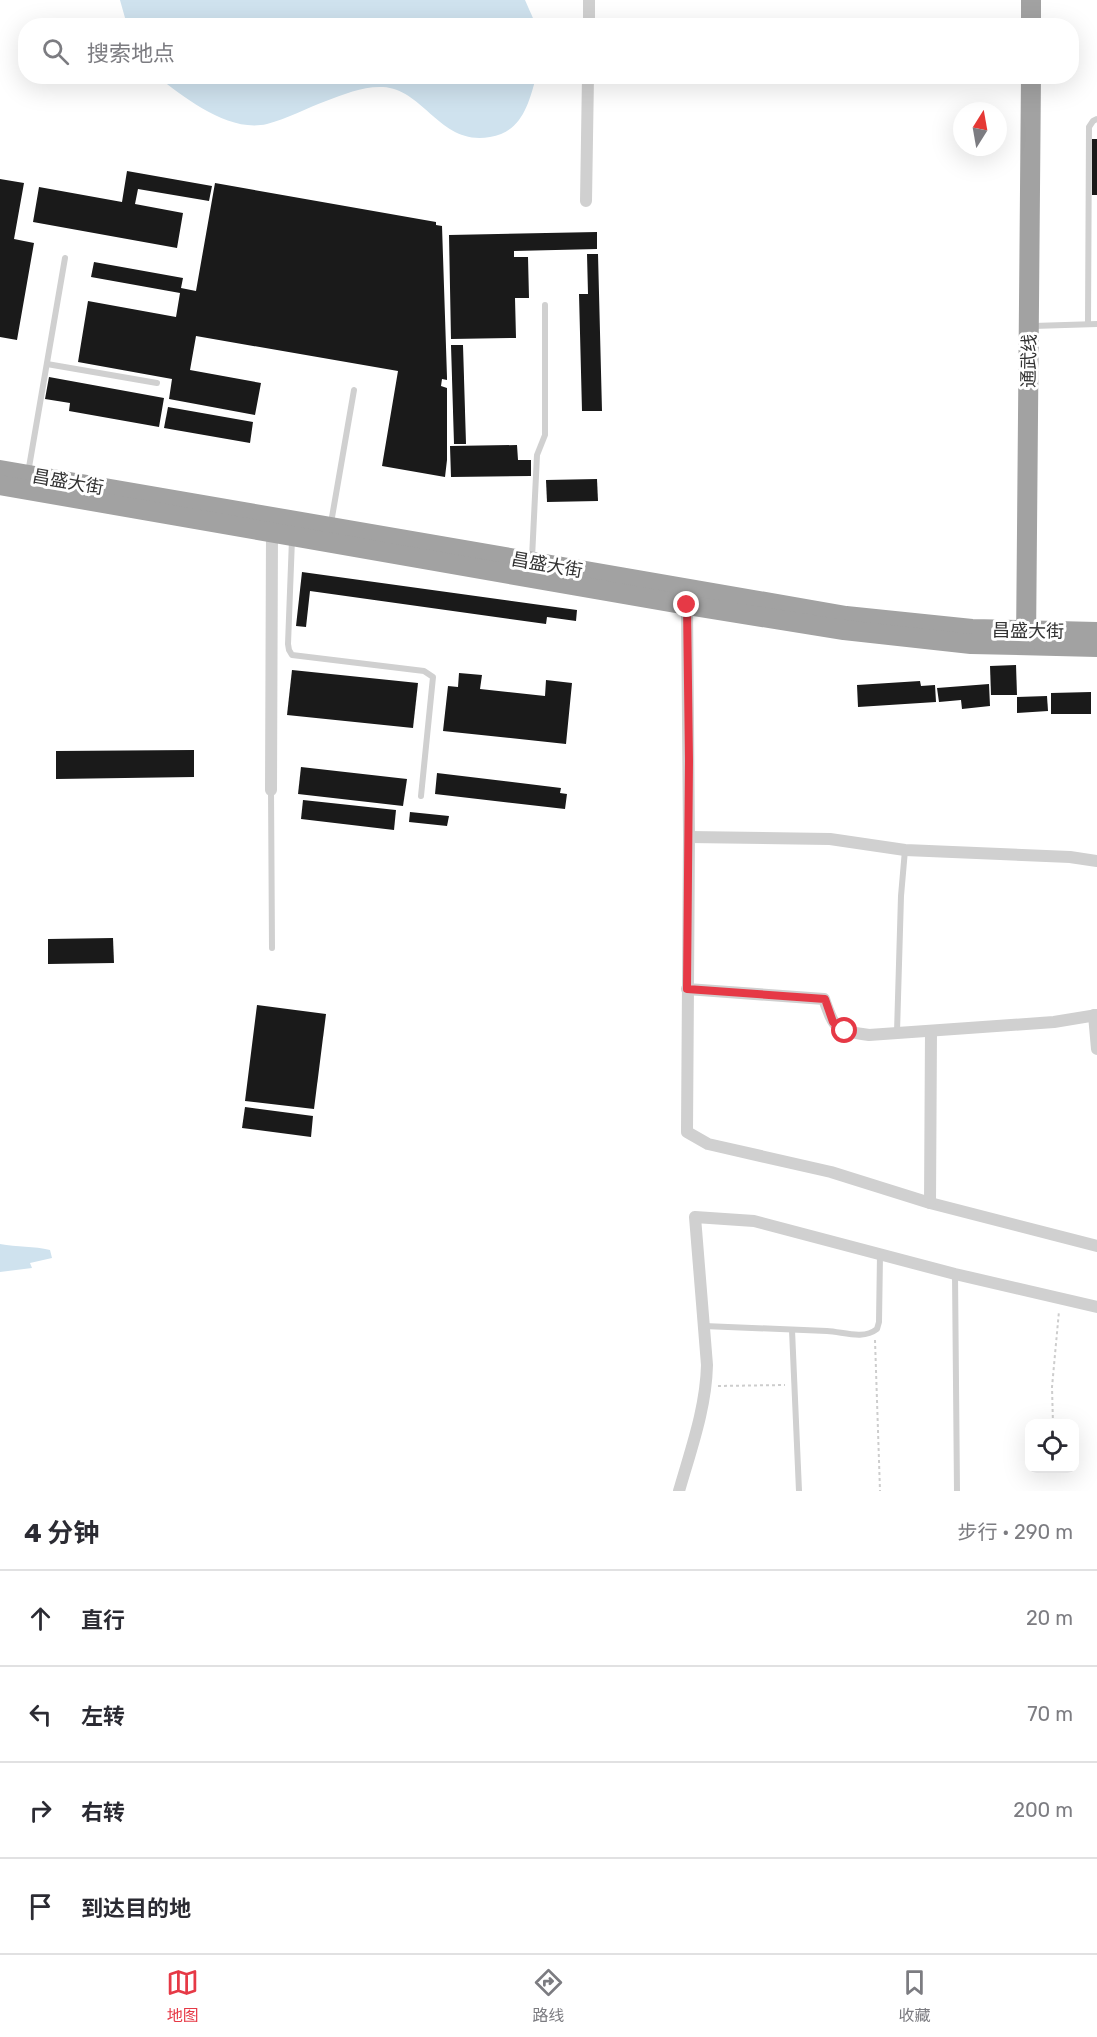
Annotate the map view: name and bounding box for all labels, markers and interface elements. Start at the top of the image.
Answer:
search box [18,18,1079,84]
icon: search [39,35,72,68]
text: 搜索地点 [87,40,175,67]
north arrow [953,102,1007,156]
street label: 通武线 [1018,334,1040,388]
street label: 昌盛大街 [31,465,105,499]
street label: 昌盛大街 [510,548,584,582]
route end [673,591,699,617]
street label: 昌盛大街 [992,619,1064,643]
route start [831,1017,857,1043]
map controls [1025,1419,1079,1473]
button: locate [1025,1419,1079,1473]
text: 4 分钟 [24,1518,99,1549]
text: 步行 · 290 m [958,1520,1073,1544]
icon: ahead [24,1602,57,1635]
text: 20 m [1026,1606,1073,1630]
text: 直行 [81,1607,125,1634]
icon: left [24,1698,57,1731]
text: 70 m [1027,1702,1073,1726]
text: 左转 [81,1703,125,1730]
icon: right [24,1794,57,1827]
text: 200 m [1013,1798,1073,1822]
text: 右转 [81,1799,125,1826]
icon: arrive [24,1890,57,1923]
text: 到达目的地 [81,1895,191,1922]
tab: 地图 [166,1966,199,2026]
tab: 路线 [532,1966,565,2026]
tab: 收藏 [898,1966,931,2026]

